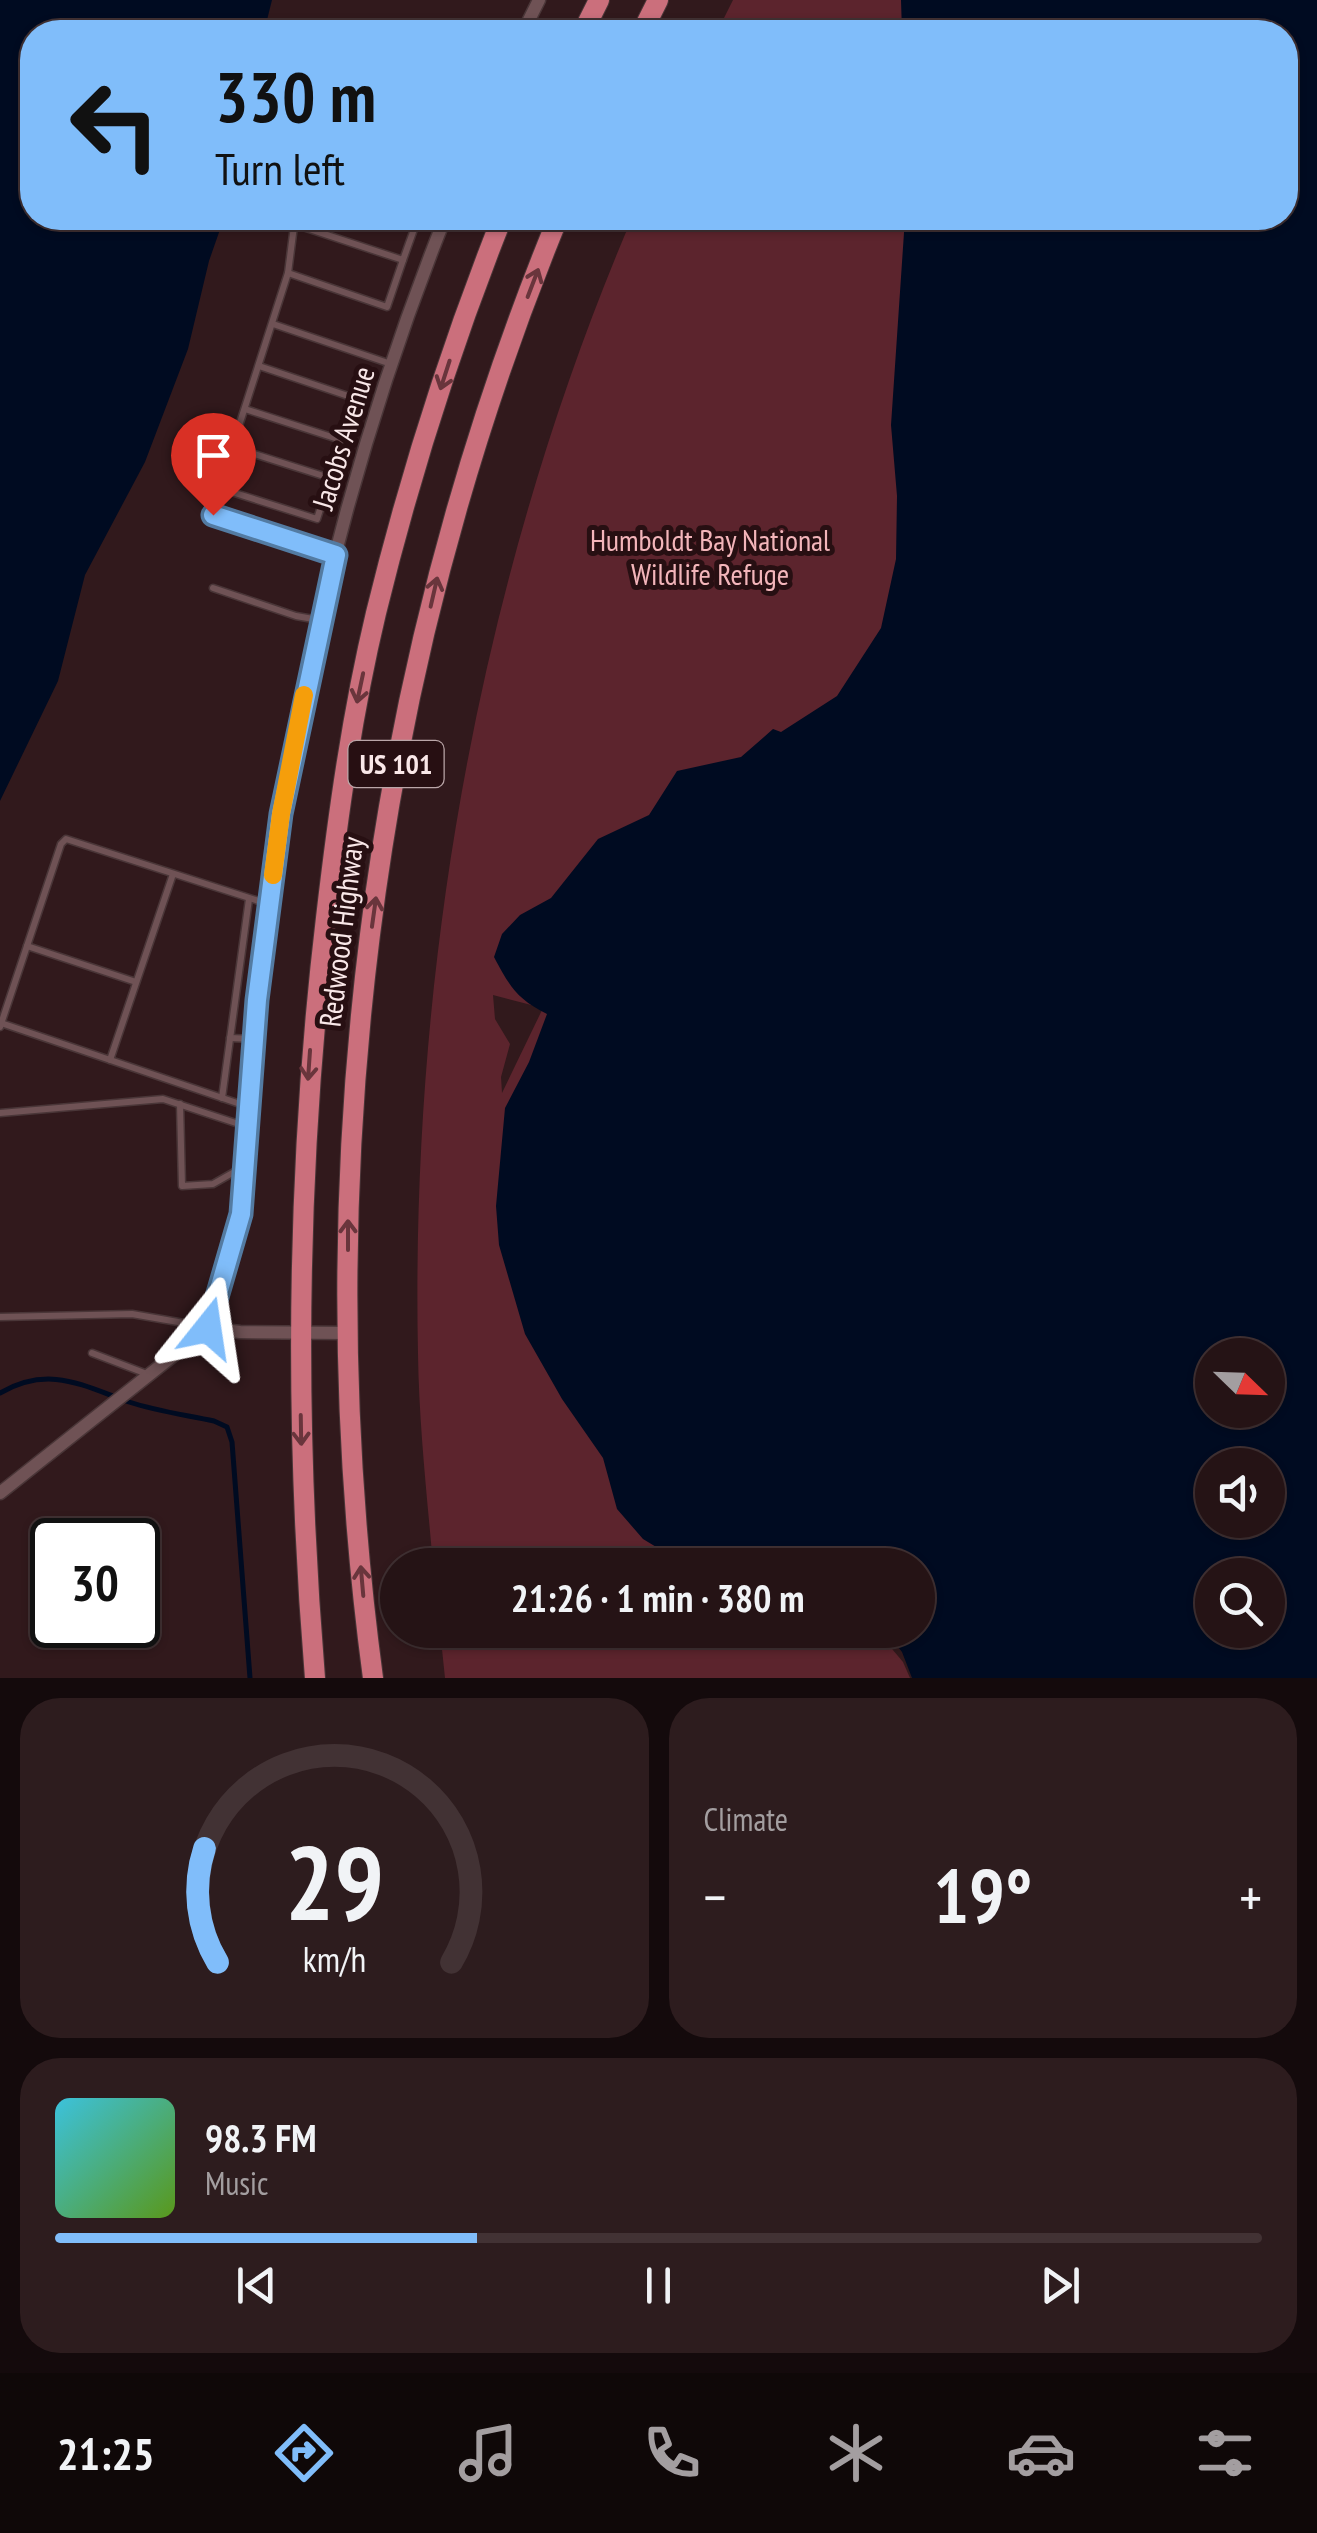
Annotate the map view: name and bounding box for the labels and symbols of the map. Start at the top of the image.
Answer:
one-way arrow [525,268,543,299]
one-way arrow [435,359,453,390]
street label: Jacobs Avenue [302,362,383,514]
pin [171,413,256,516]
park label: Humboldt Bay National Wildlife Refuge [590,520,830,593]
one-way arrow [426,577,444,609]
one-way arrow [350,672,369,704]
road number: US 101 [348,741,444,787]
street label: Redwood Highway [310,834,372,1029]
one-way arrow [365,896,383,928]
one-way arrow [300,1048,319,1080]
one-way arrow [338,1220,357,1252]
position arrow [156,1276,260,1380]
north arrow [1195,1338,1285,1428]
one-way arrow [292,1414,311,1446]
speed limit sign: 30 [30,1518,160,1648]
one-way arrow [353,1566,372,1598]

